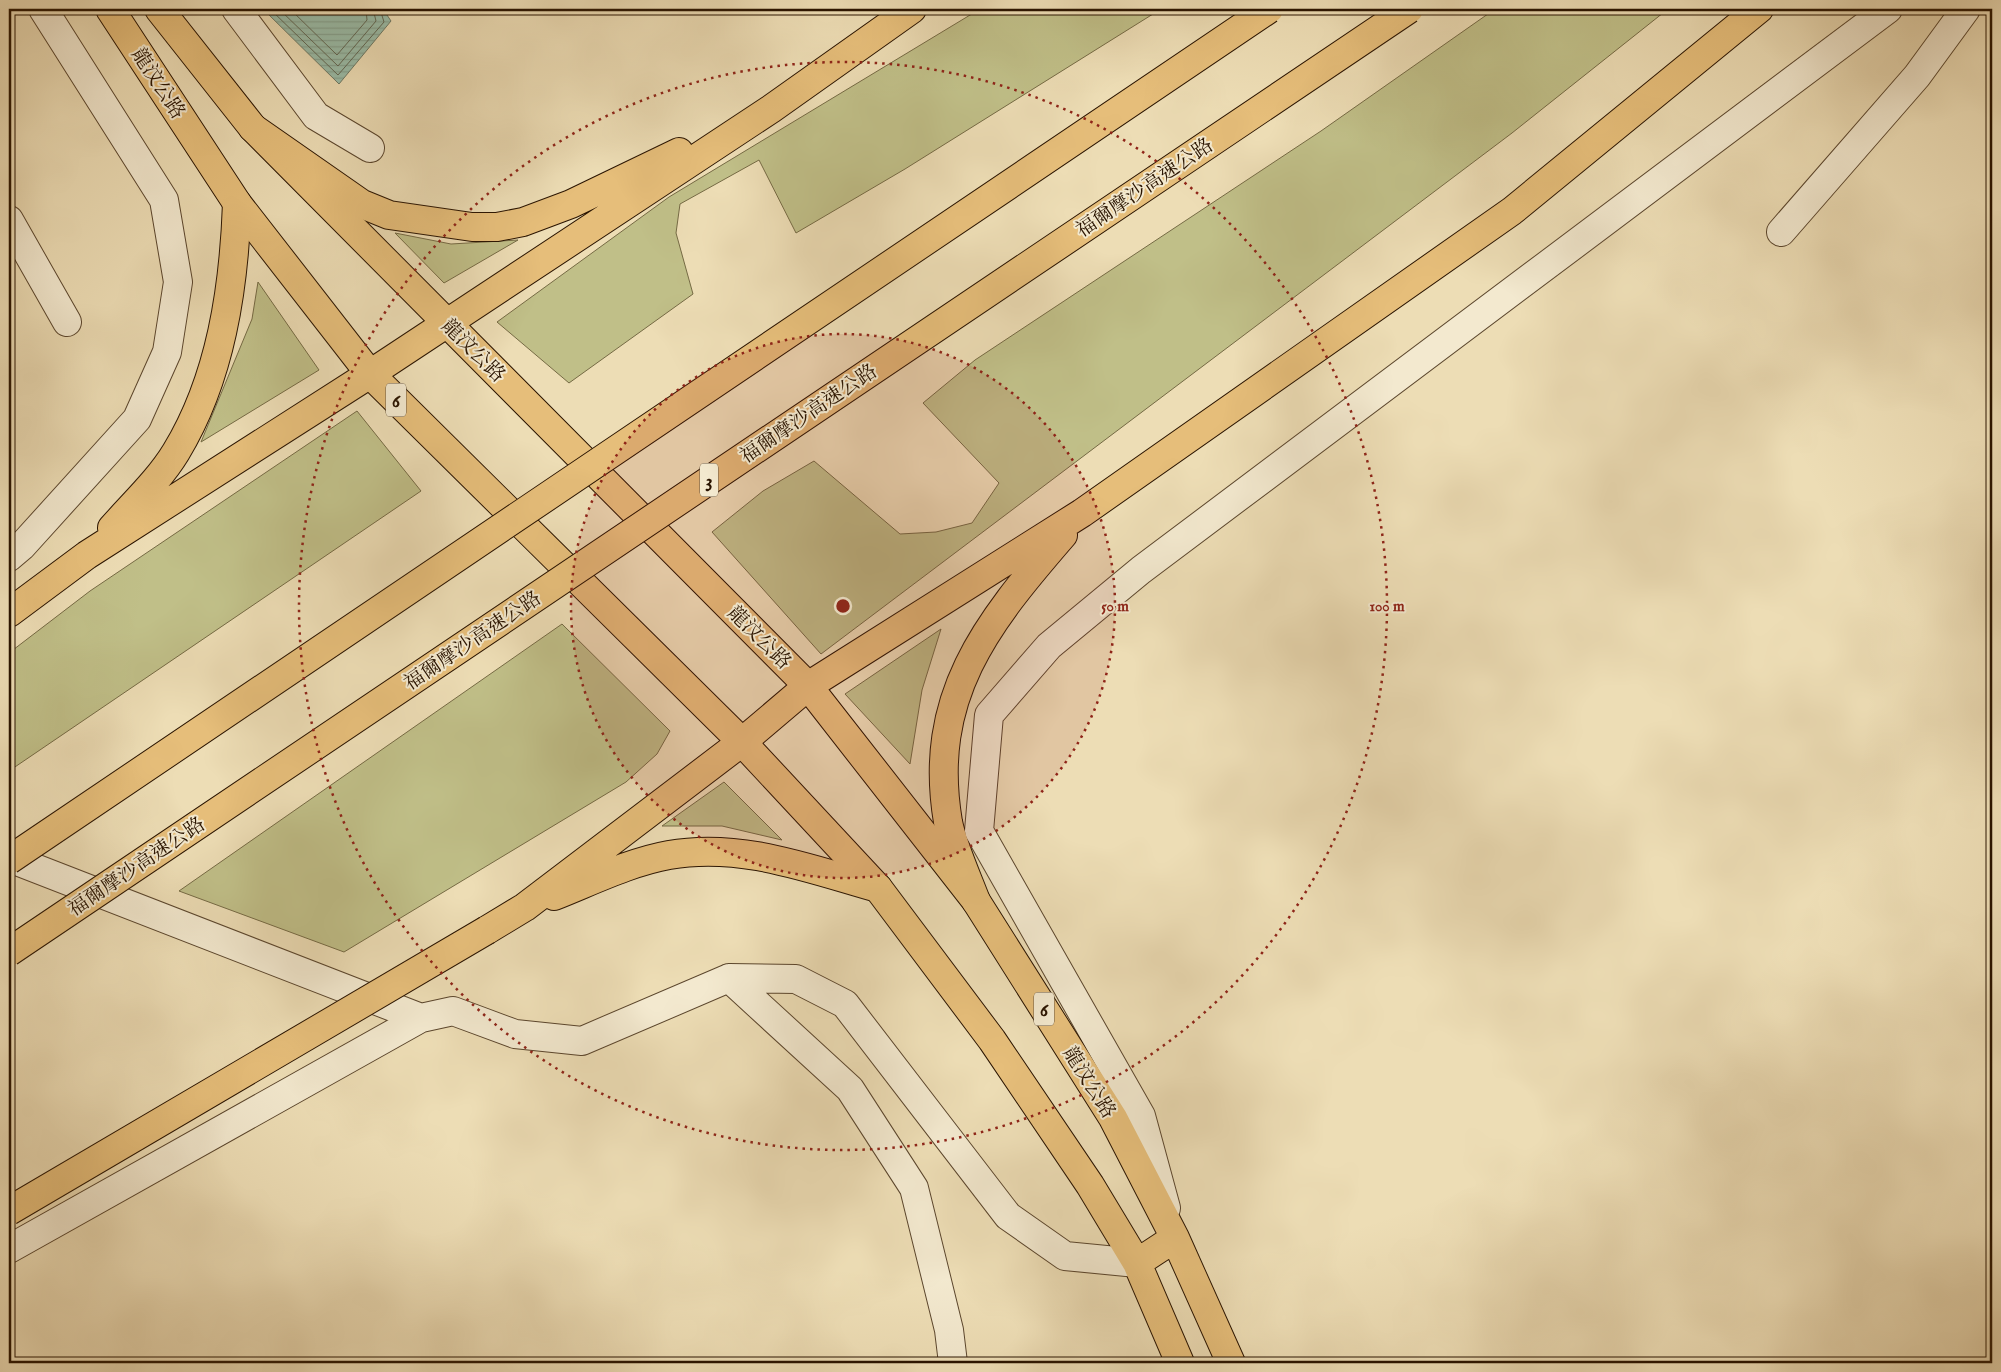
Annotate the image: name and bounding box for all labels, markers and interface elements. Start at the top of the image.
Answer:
street label: 龍汶公路 [125,43,190,124]
street label: 福爾摩沙高速公路 [1072,133,1218,243]
street label: 龍汶公路 [436,314,510,388]
street label: 福爾摩沙高速公路 [736,359,882,469]
road number: 6 [386,384,406,416]
road number: 3 [700,464,718,496]
street label: 福爾摩沙高速公路 [400,586,546,696]
centre of rings [834,597,852,615]
text: 50 m [1101,597,1129,616]
text: 100 m [1369,597,1405,616]
street label: 龍汶公路 [722,601,796,675]
street label: 福爾摩沙高速公路 [64,812,210,922]
road number: 6 [1034,992,1054,1026]
street label: 龍汶公路 [1057,1042,1121,1123]

